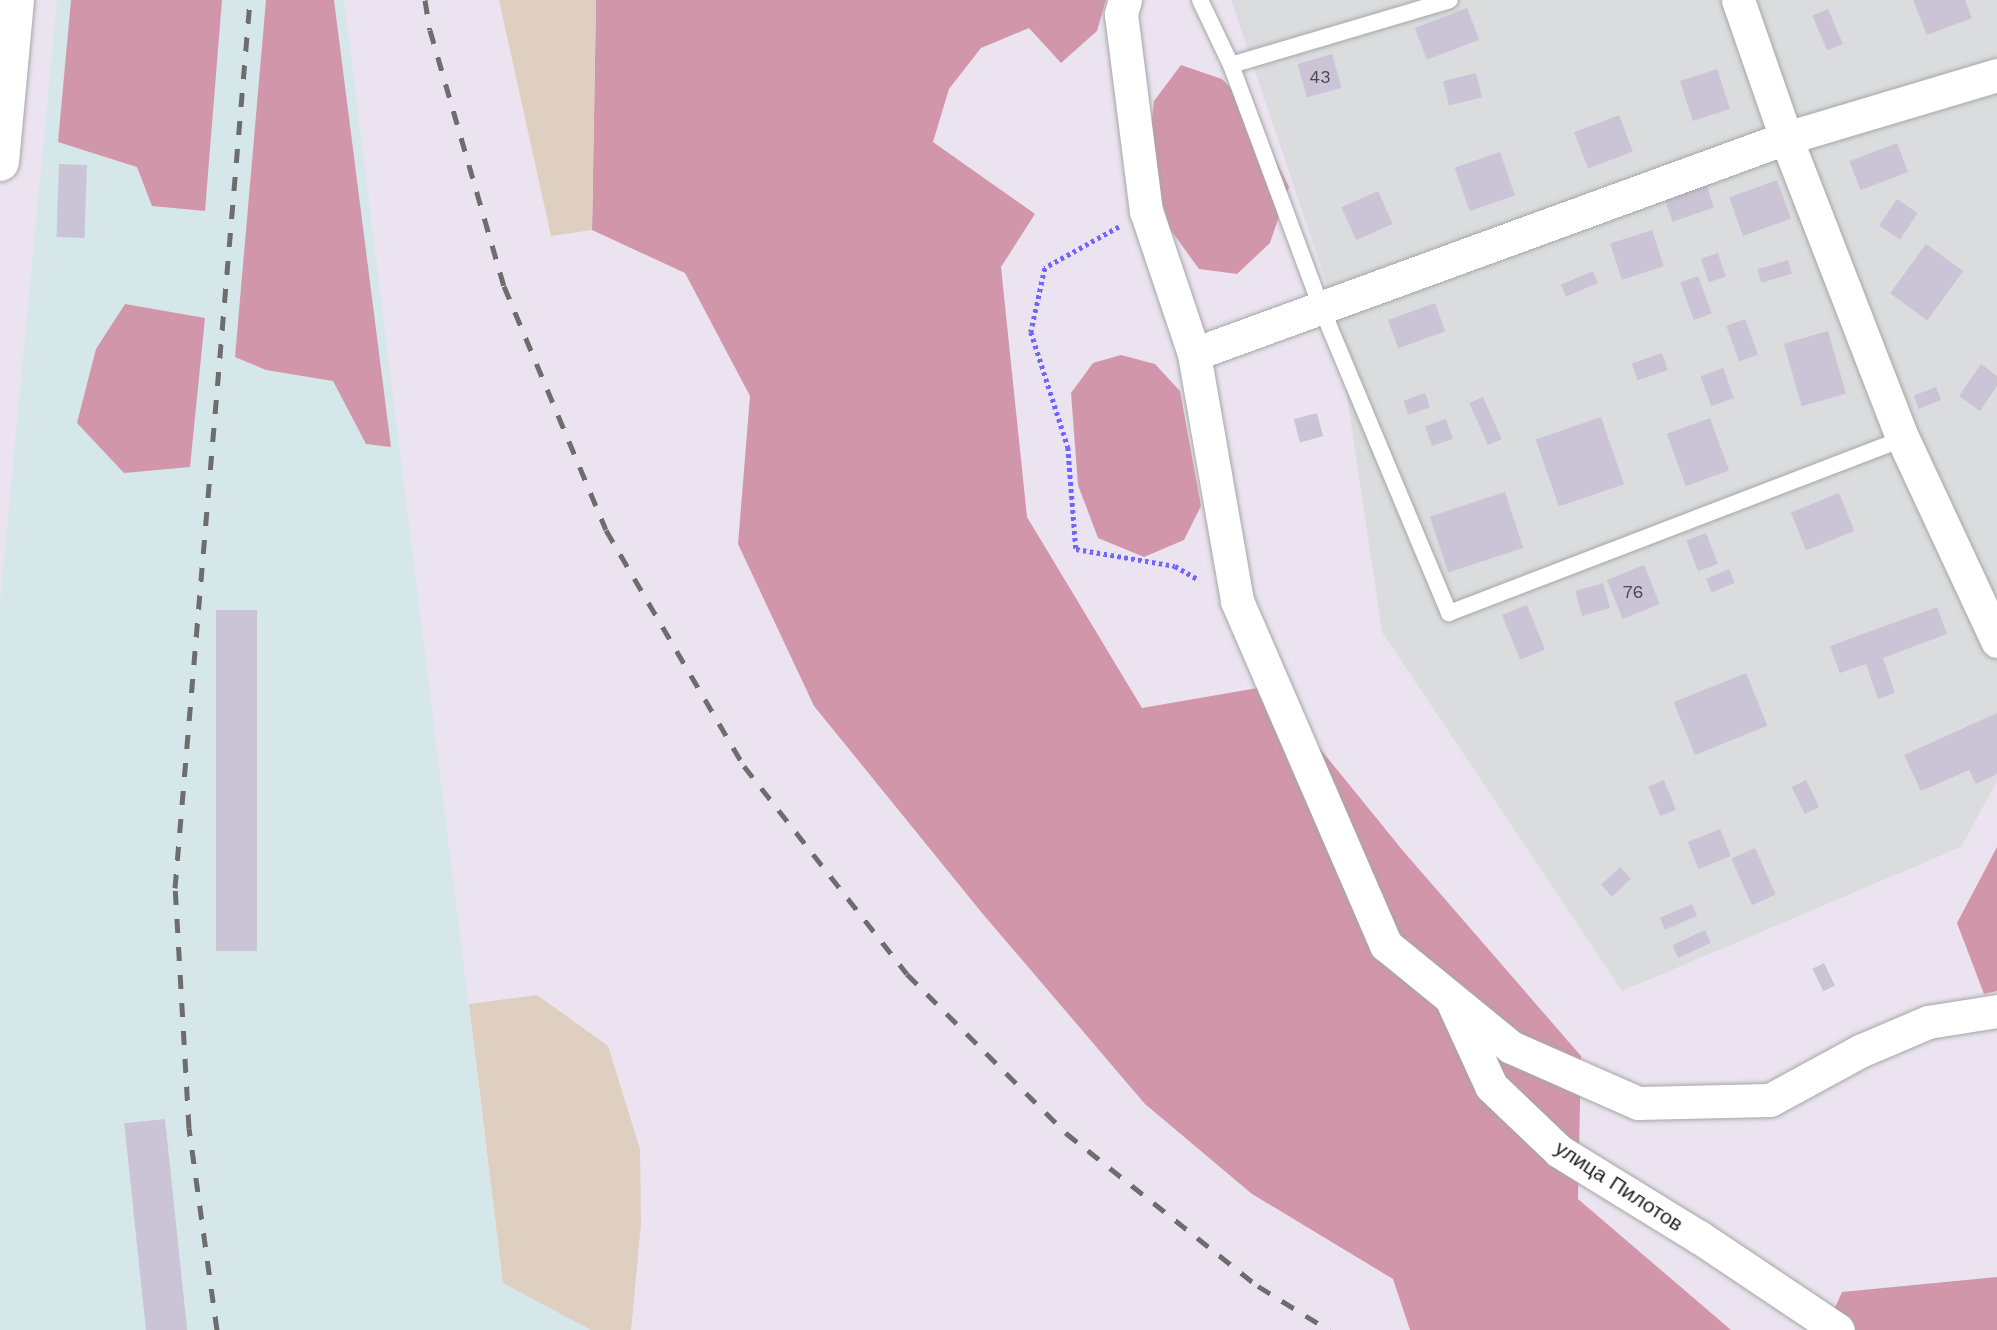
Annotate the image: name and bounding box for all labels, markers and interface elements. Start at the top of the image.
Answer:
house number: 43 [1309,66,1331,88]
house number: 76 [1623,581,1643,603]
street label: улица Пилотов [1550,1135,1688,1237]

